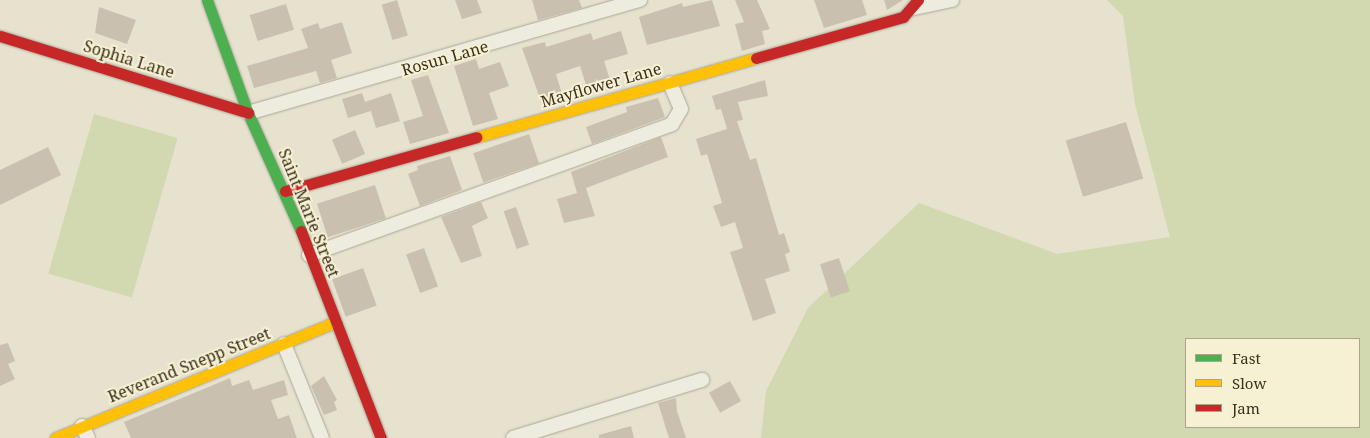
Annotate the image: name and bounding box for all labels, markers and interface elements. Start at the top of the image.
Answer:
street label: Sophia Lane [81,36,177,82]
street label: Rosun Lane [399,36,491,80]
street label: Mayflower Lane [539,59,663,111]
street label: Saint Marie Street [274,146,344,280]
street label: Reverand Snepp Street [105,324,273,406]
legend [1185,338,1360,428]
text: Fast [1232,348,1261,368]
text: Slow [1232,373,1266,393]
text: Jam [1232,398,1260,418]

